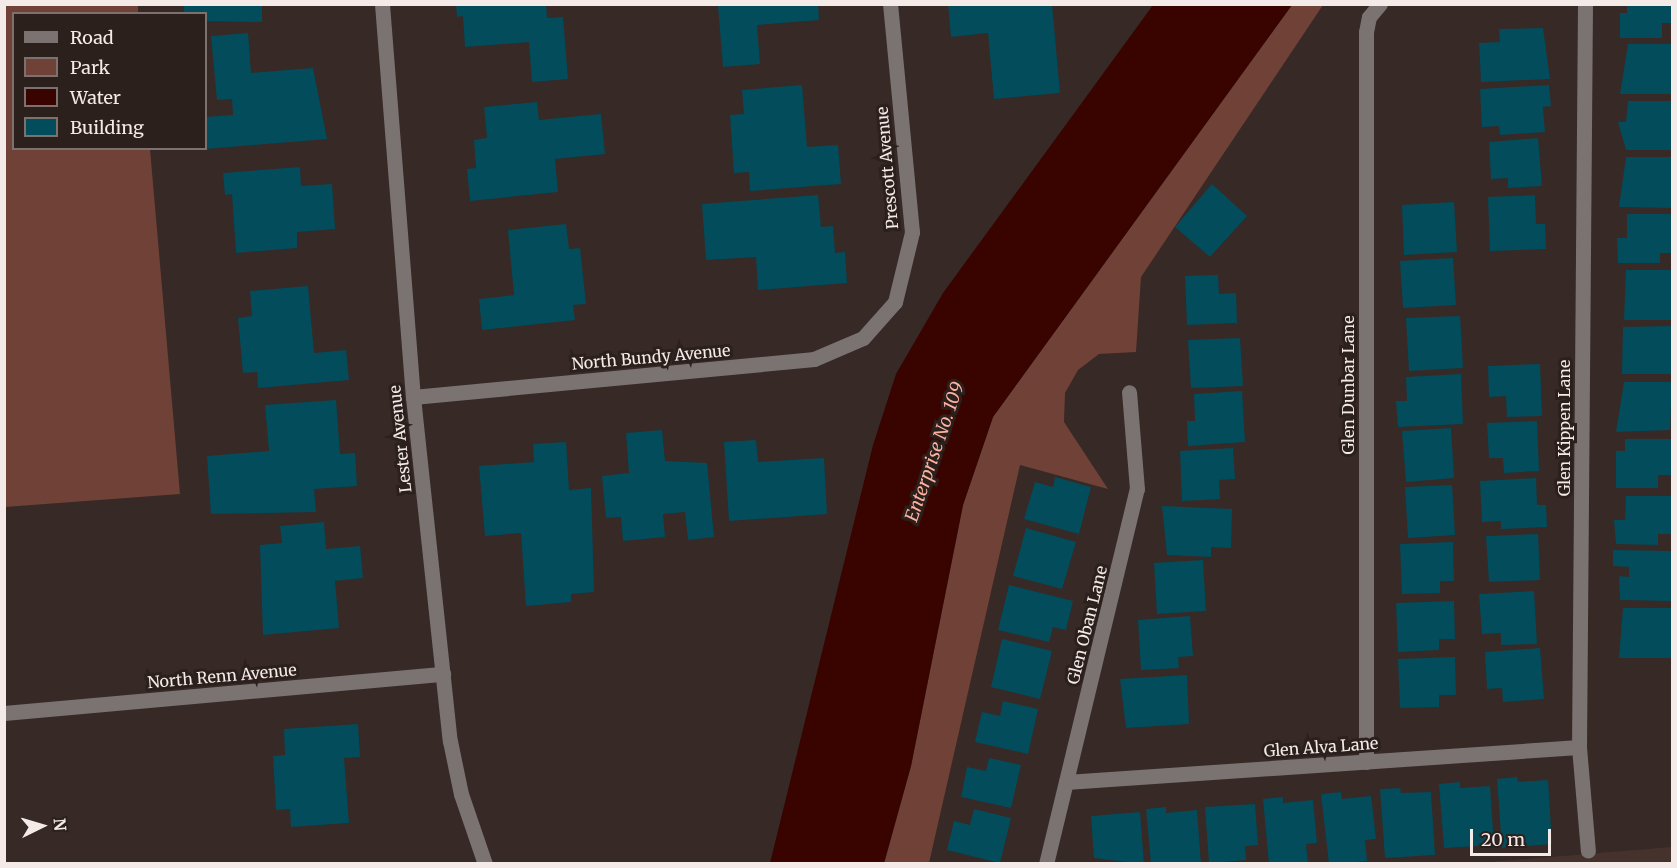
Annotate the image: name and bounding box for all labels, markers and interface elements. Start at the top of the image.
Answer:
legend [12,12,207,150]
text: Road [70,26,114,49]
text: Park [70,56,110,79]
text: Water [70,86,121,109]
street label: Prescott Avenue [872,106,902,230]
text: Building [70,116,144,139]
street label: Glen Dunbar Lane [1338,315,1358,455]
street label: North Bundy Avenue [571,340,731,374]
street label: Glen Kippen Lane [1554,360,1574,496]
water label: Enterprise No. 109 [901,379,969,525]
street label: Lester Avenue [385,384,415,494]
street label: Glen Oban Lane [1063,564,1111,686]
street label: North Renn Avenue [147,660,297,692]
street label: Glen Alva Lane [1263,733,1379,761]
north arrow [12,796,72,856]
text: N [49,817,70,832]
scale bar [1473,817,1554,855]
text: 20 m [1481,828,1525,851]

